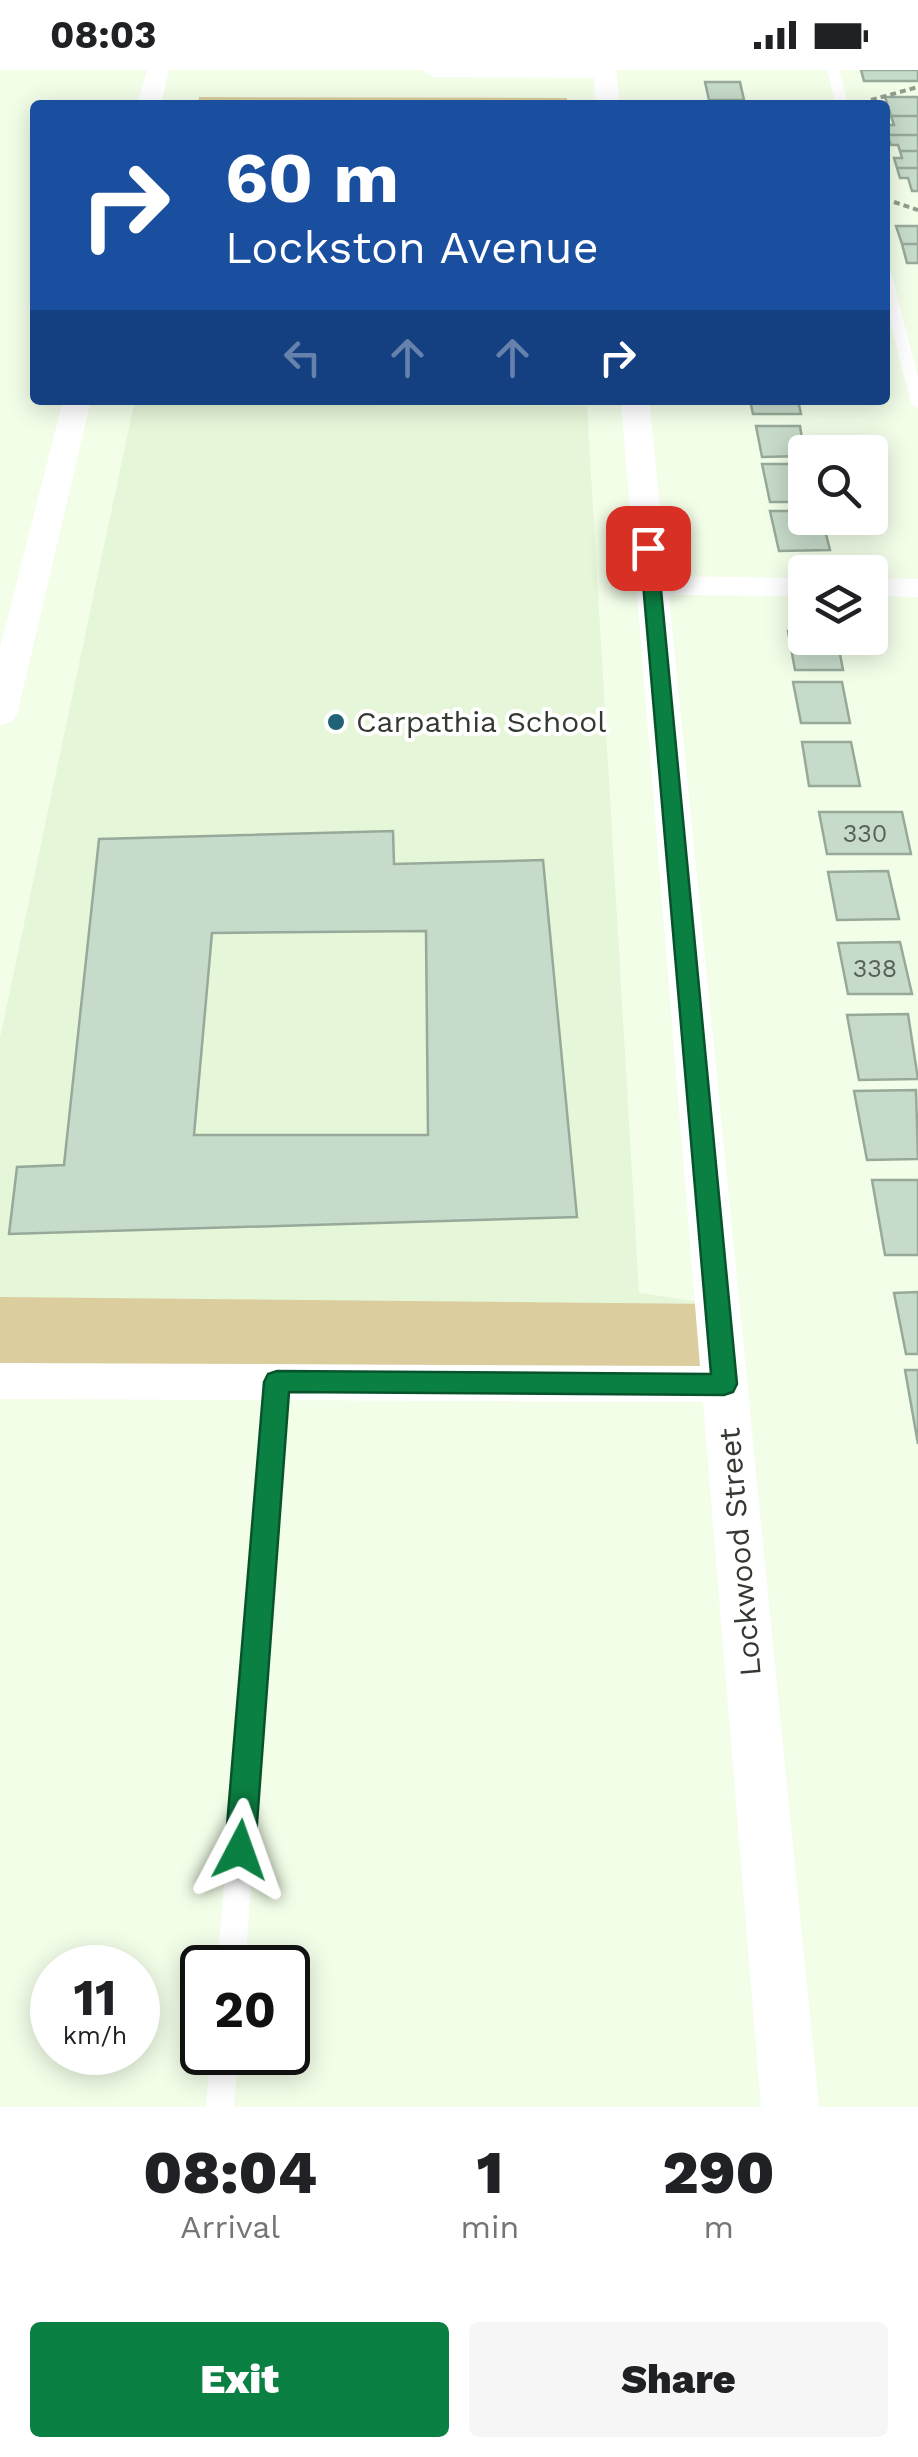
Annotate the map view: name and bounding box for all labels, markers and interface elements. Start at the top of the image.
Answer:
text: 08:03 [50,13,156,57]
text: 60 m [225,137,399,219]
icon: right [60,140,190,270]
text: Lockston Avenue [225,221,599,274]
icon: left [275,330,330,385]
icon: ahead [380,330,435,385]
icon: ahead [485,330,540,385]
icon: right [590,330,645,385]
map controls [788,435,888,655]
button: search [788,435,888,535]
pin [606,506,691,591]
icon: arrive [621,521,676,576]
button: layers [788,555,888,655]
place label: Carpathia School [356,704,606,739]
marker: Carpathia School [325,711,347,733]
house number: 330 [843,819,887,848]
house number: 338 [853,954,897,983]
street label: Lockwood Street [711,1426,768,1678]
position arrow [188,1798,292,1902]
speed limit sign: 20 [180,1945,310,2075]
text: 11 [73,1968,117,2027]
text: km/h [63,2021,127,2050]
text: 08:04 [143,2137,317,2208]
text: 1 [476,2137,503,2208]
text: 290 [663,2137,775,2208]
text: Arrival [180,2208,280,2246]
text: min [460,2208,519,2246]
text: m [703,2208,734,2246]
button: Exit [30,2322,449,2437]
button: Share [469,2322,888,2437]

